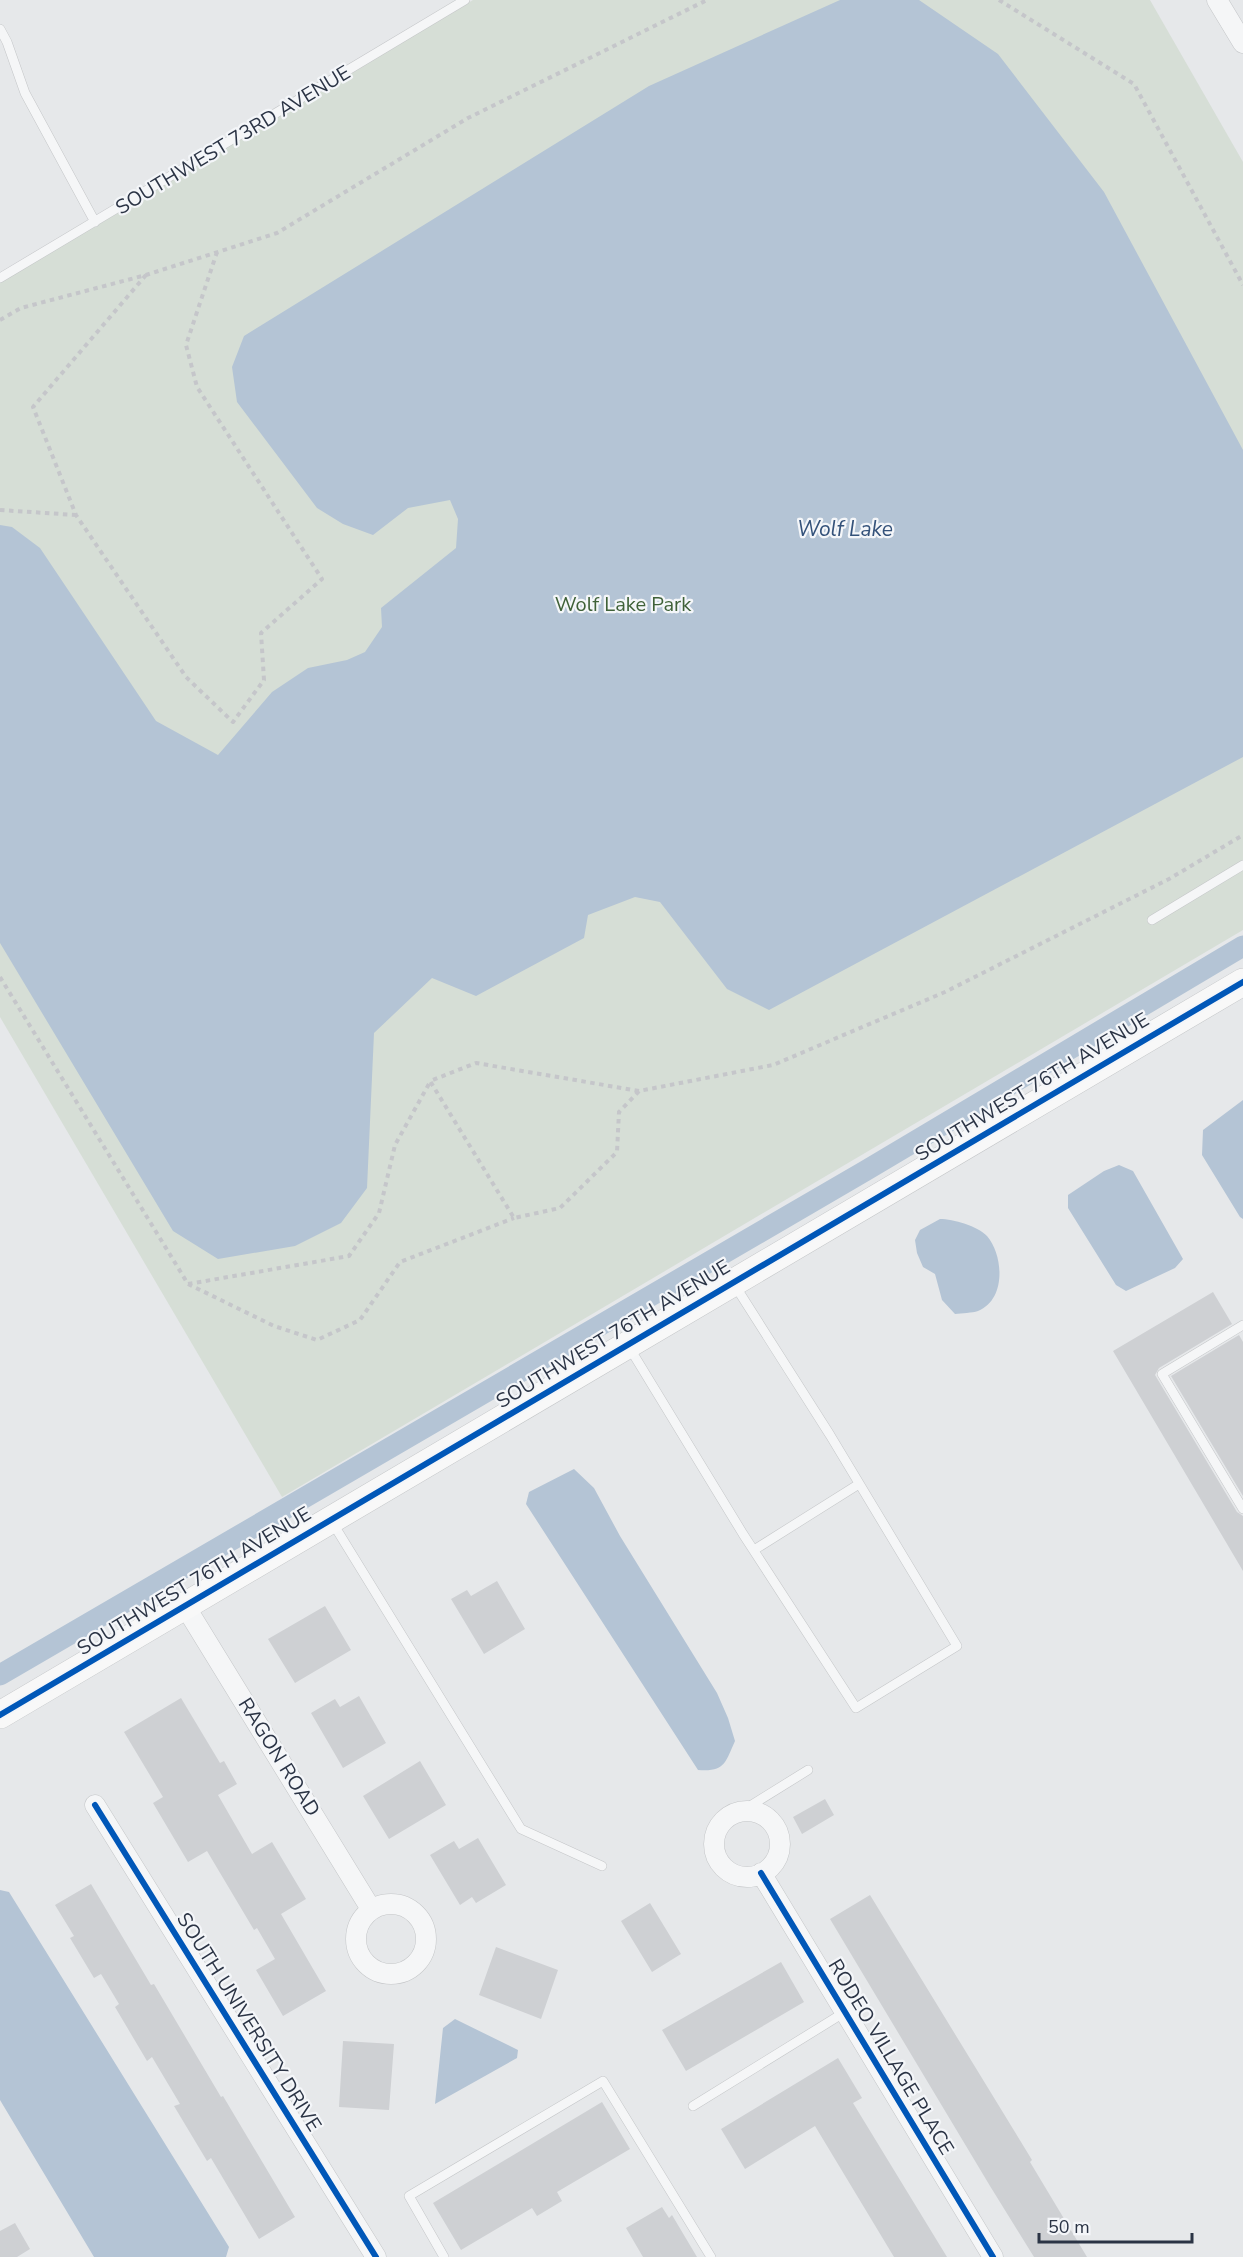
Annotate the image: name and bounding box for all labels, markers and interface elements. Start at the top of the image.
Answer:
street label: SOUTHWEST 73RD AVENUE [111,59,355,221]
water label: Wolf Lake [797,515,893,543]
park label: Wolf Lake Park [555,591,692,618]
street label: SOUTHWEST 76TH AVENUE [910,1006,1154,1168]
street label: SOUTHWEST 76TH AVENUE [491,1253,735,1415]
street label: SOUTHWEST 76TH AVENUE [72,1500,316,1662]
street label: RAGON ROAD [232,1693,326,1821]
street label: SOUTH UNIVERSITY DRIVE [170,1907,328,2137]
street label: RODEO VILLAGE PLACE [822,1954,960,2160]
scale bar [1039,2206,1192,2244]
text: 50 m [1048,2215,1090,2239]

